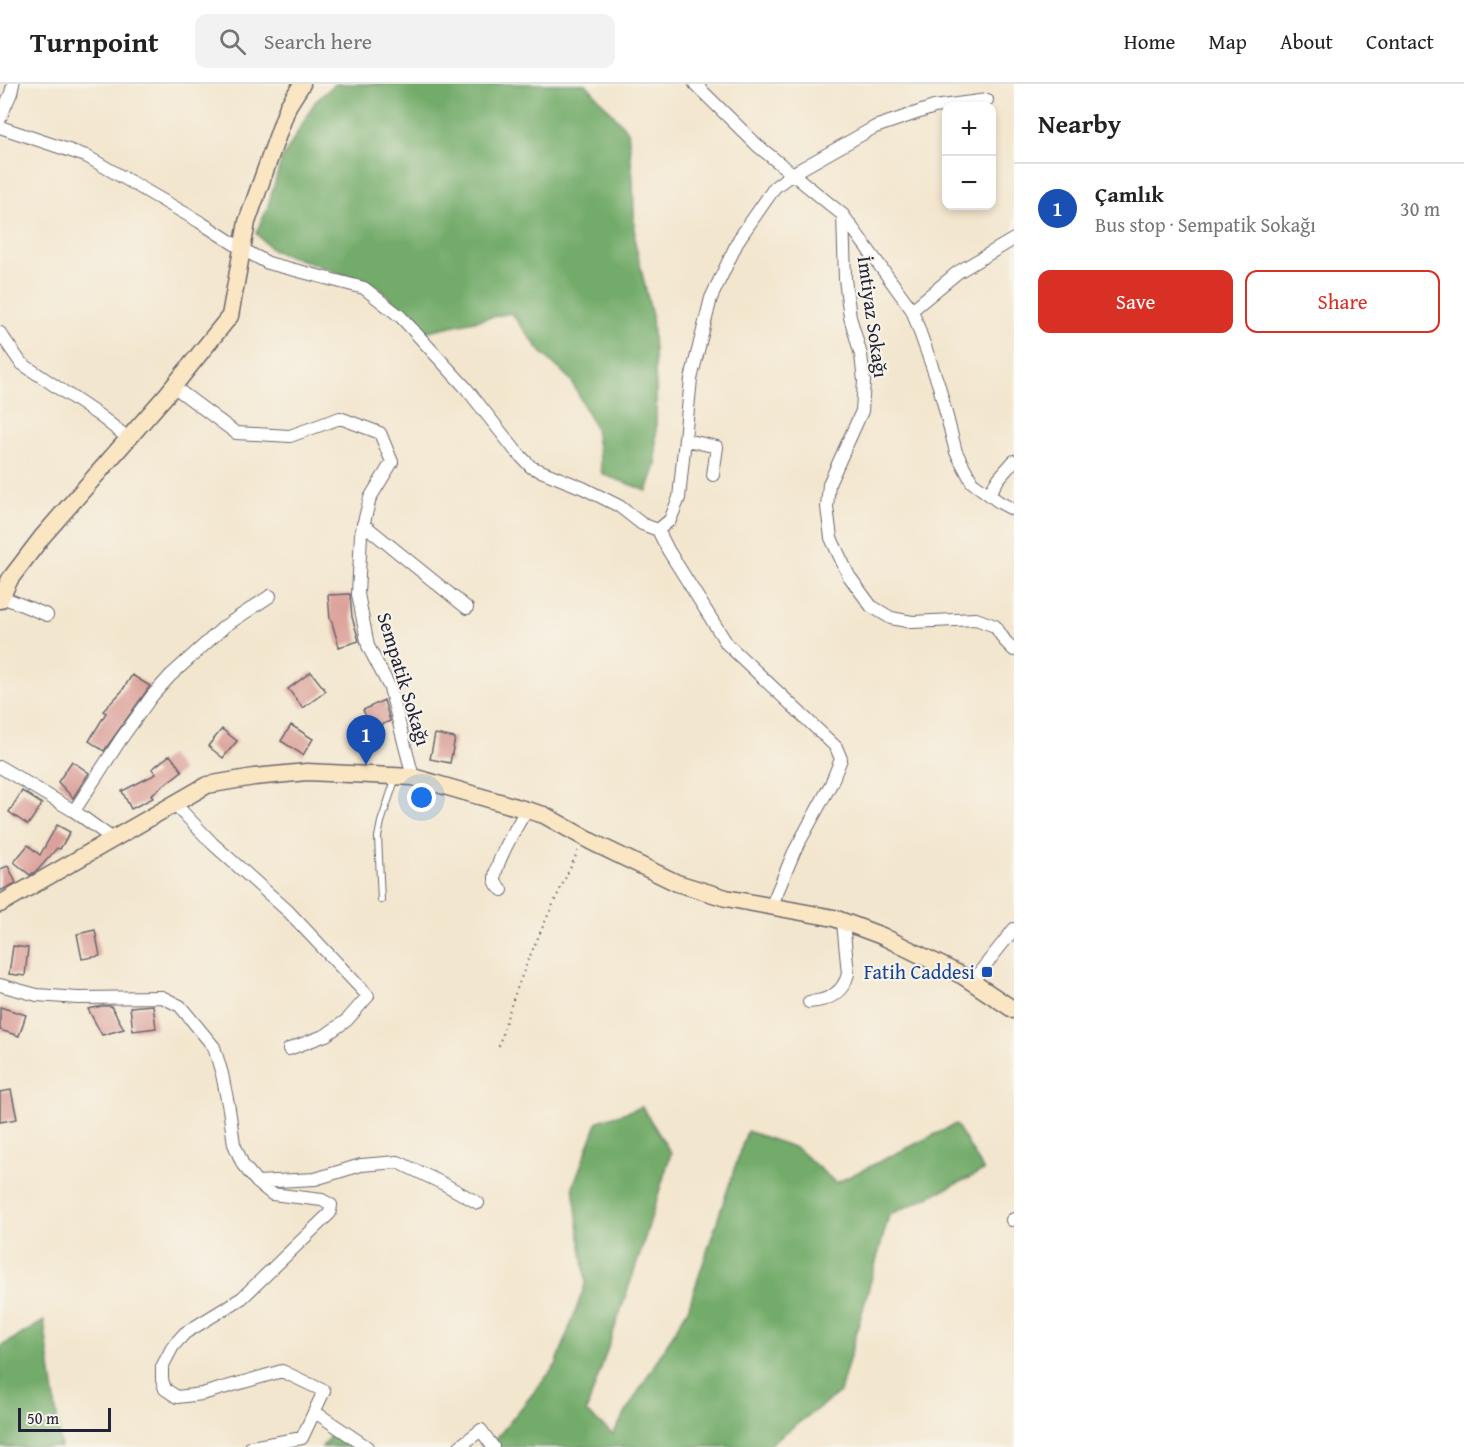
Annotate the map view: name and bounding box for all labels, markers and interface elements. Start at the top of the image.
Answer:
search box [195,14,615,68]
text: Turnpoint [30,21,159,62]
icon: search [216,25,249,58]
text: Search here [264,25,372,57]
text: Home [1124,26,1175,57]
text: Map [1208,26,1247,57]
text: About [1280,26,1333,57]
text: Contact [1366,26,1434,57]
map controls [942,102,996,210]
button: + [942,102,996,156]
text: Nearby [1038,104,1121,143]
button: − [942,156,996,210]
text: Çamlık [1095,178,1164,210]
text: 1 [1052,194,1063,223]
text: 30 m [1400,194,1440,223]
text: Bus stop · Sempatik Sokağı [1095,210,1316,239]
street label: İmtiyaz Sokağı [851,254,896,380]
button: Save [1038,270,1233,333]
button: Share [1245,270,1440,333]
street label: Sempatik Sokağı [370,609,439,749]
pin: 1 [346,716,386,765]
your location [407,783,436,812]
place label: Fatih Caddesi [864,957,975,986]
marker: Fatih Caddesi [980,965,994,979]
scale bar [18,1405,111,1432]
text: 50 m [27,1406,59,1430]

